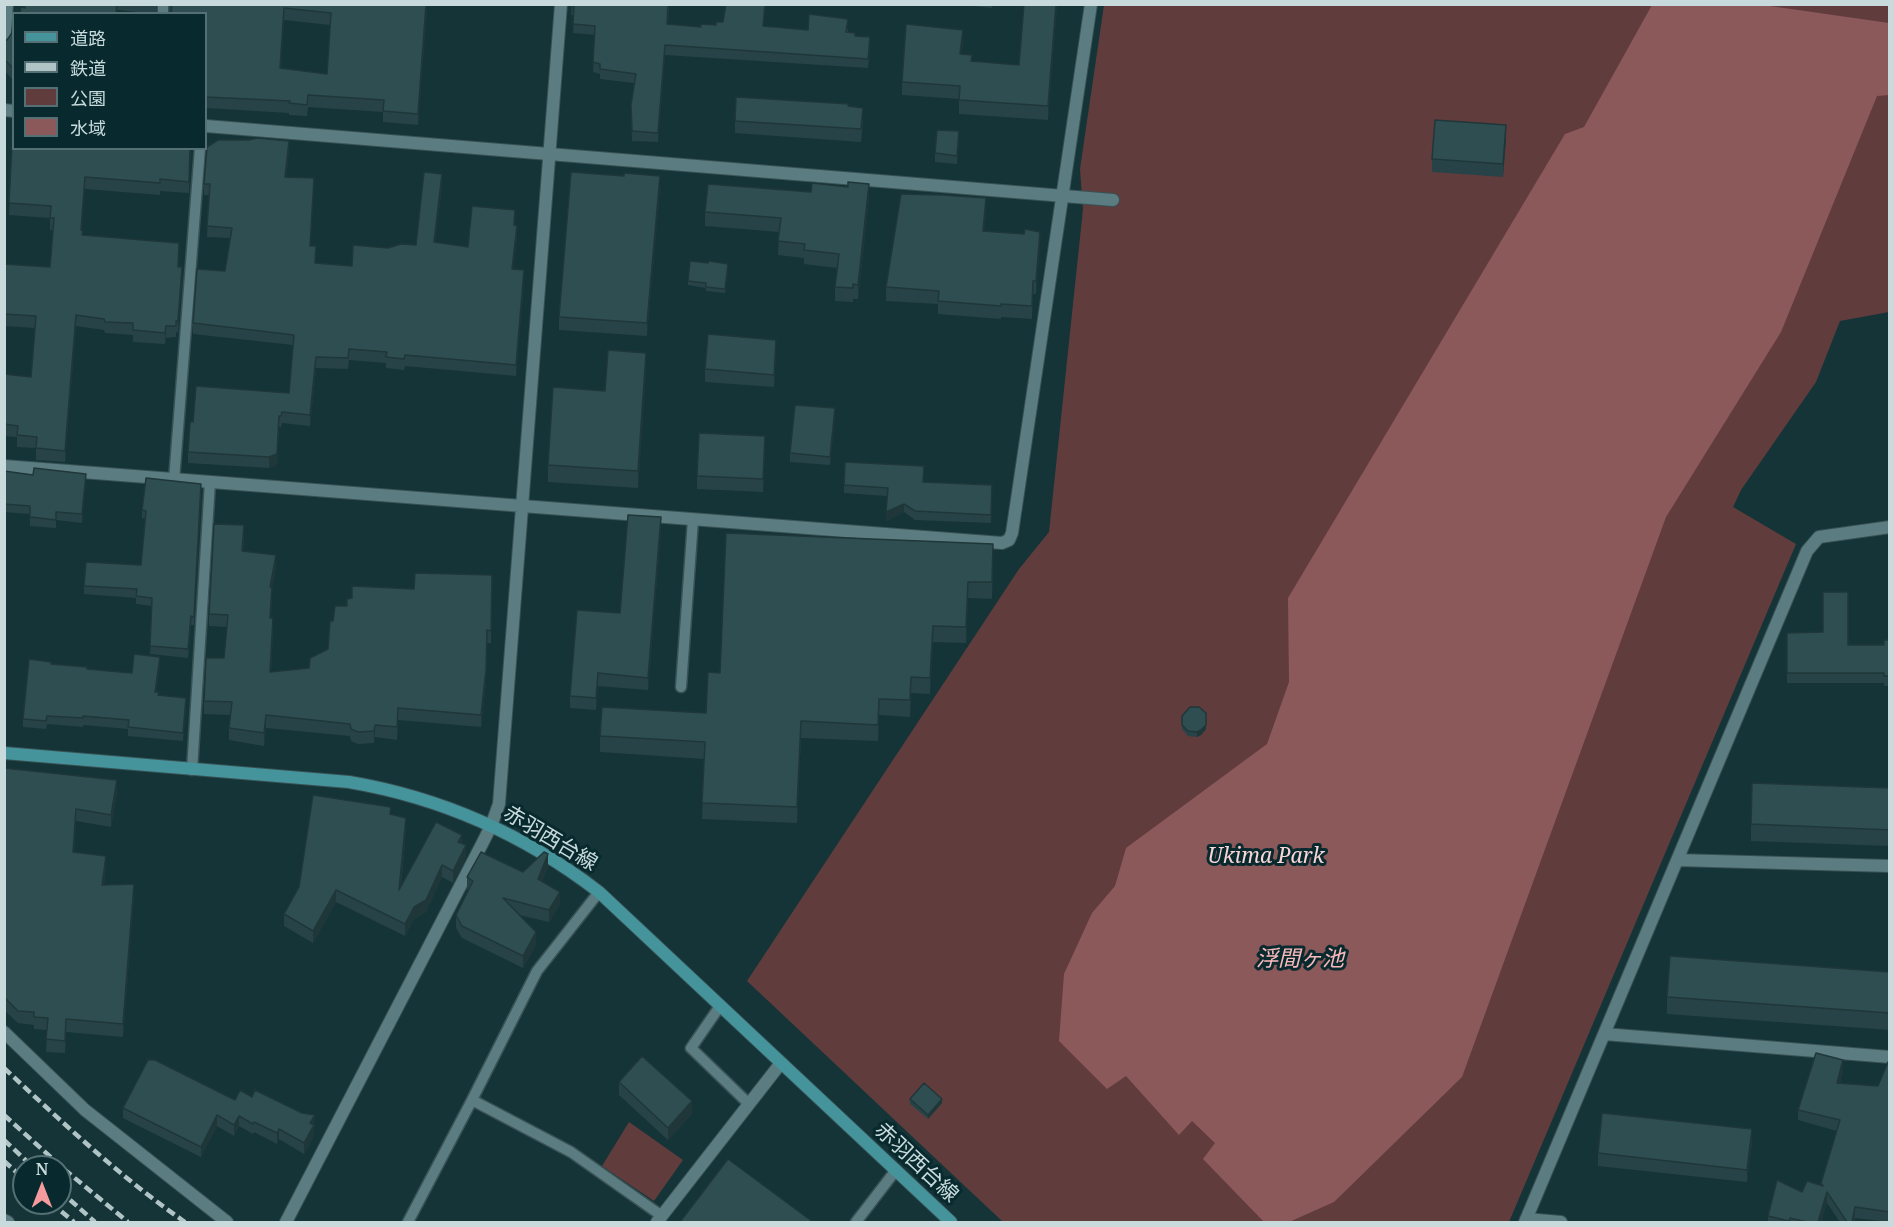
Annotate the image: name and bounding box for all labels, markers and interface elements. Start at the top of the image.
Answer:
legend [12,12,207,150]
text: 道路 [70,26,106,50]
text: 鉄道 [70,56,106,80]
text: 公園 [70,86,106,110]
text: 水域 [70,116,106,140]
street label: 赤羽西台線 [499,801,601,877]
park label: Ukima Park [1207,844,1325,870]
water label: 浮間ヶ池 [1256,947,1344,973]
street label: 赤羽西台線 [869,1118,963,1208]
north arrow [12,1155,72,1215]
text: N [36,1158,48,1180]

